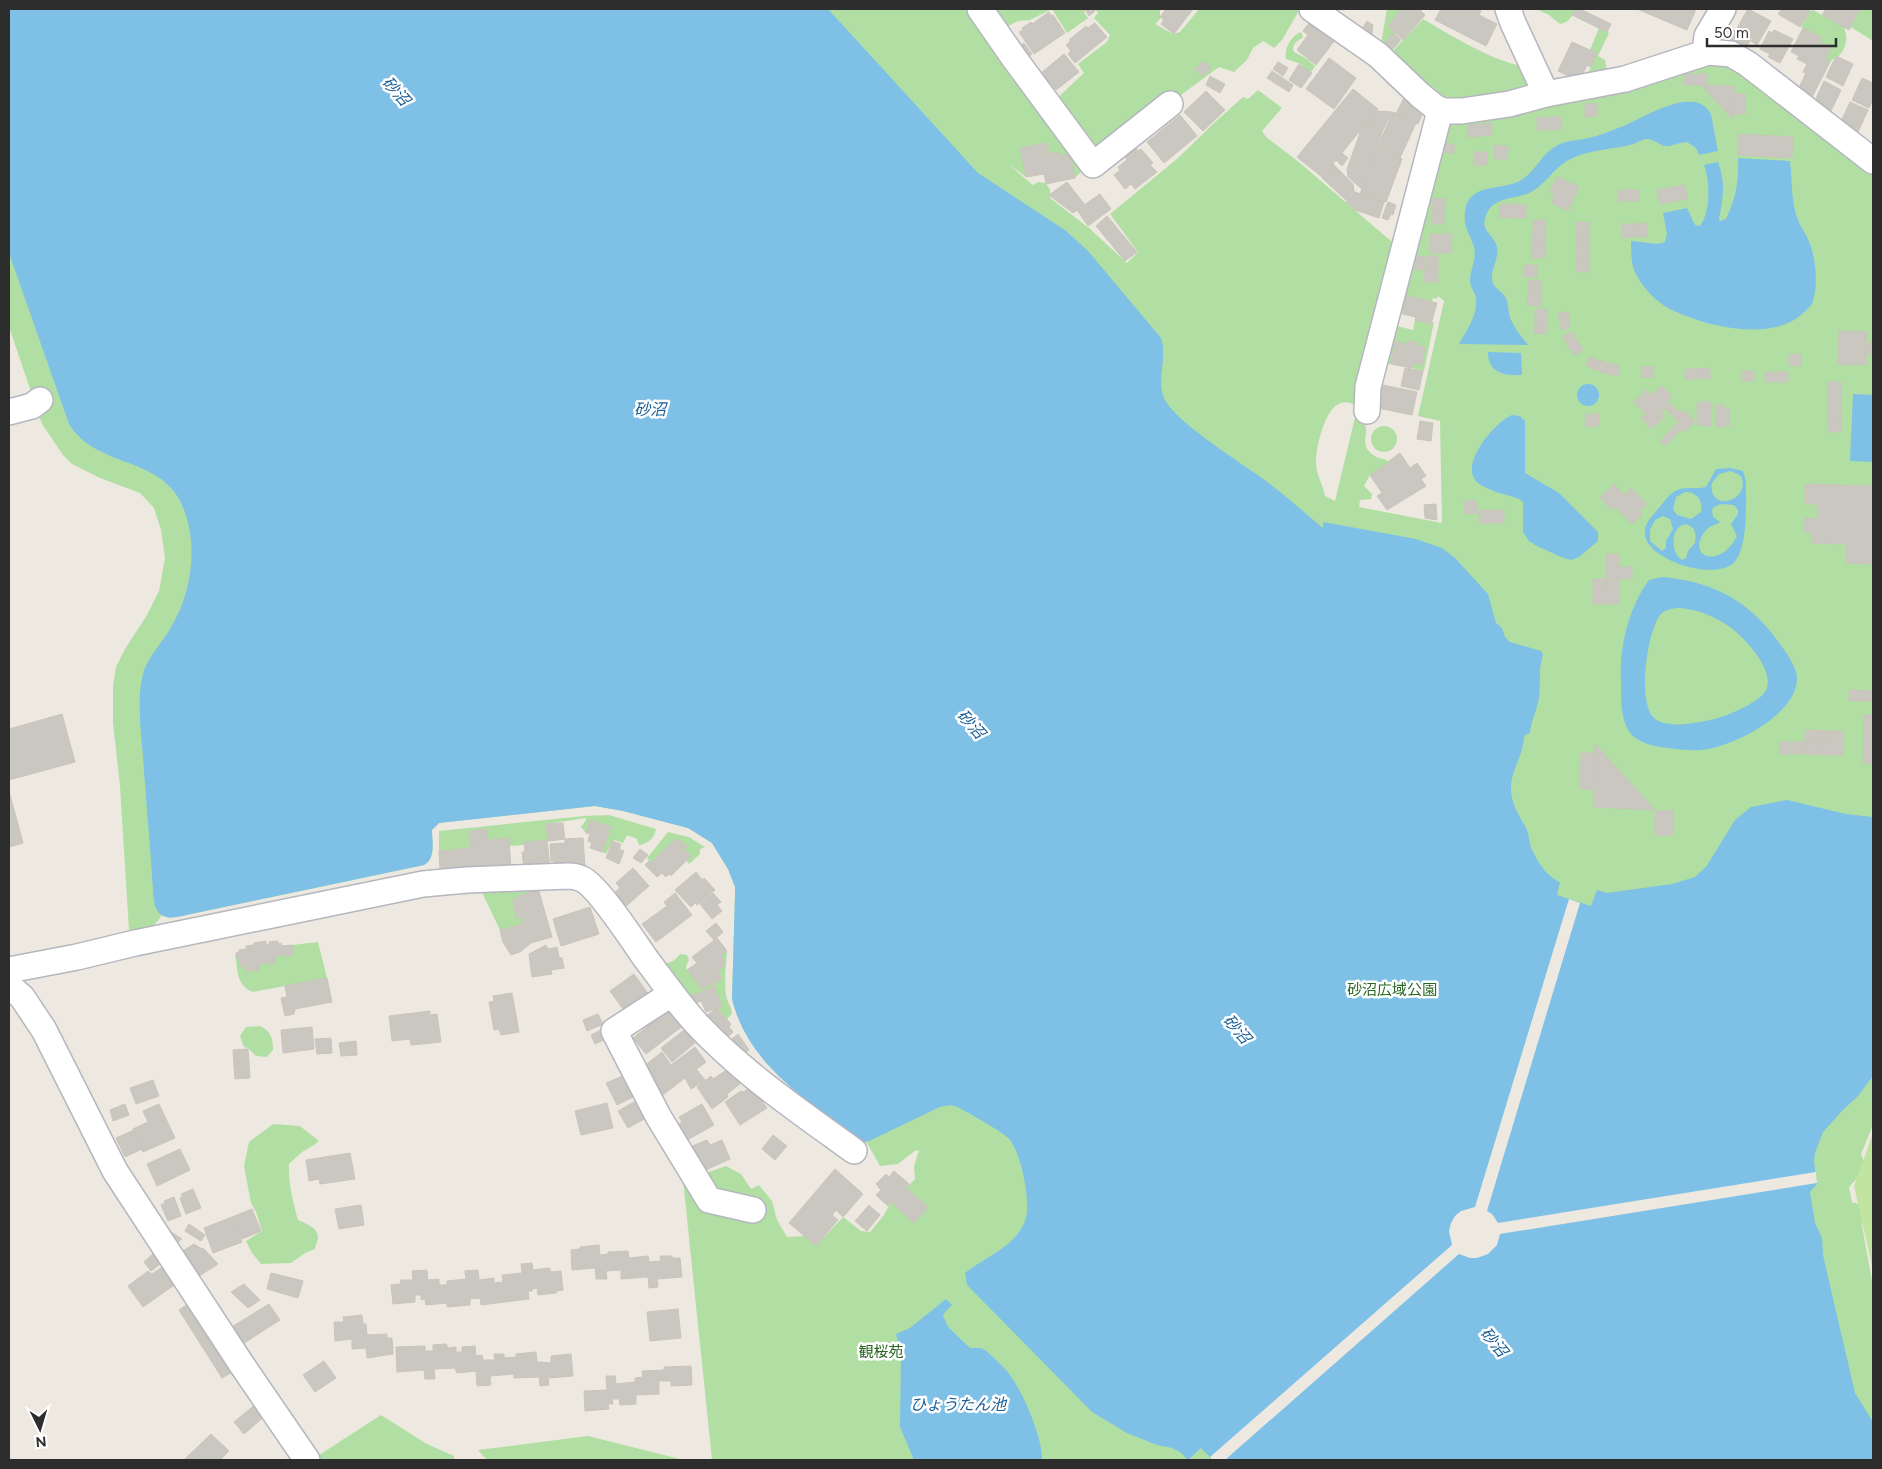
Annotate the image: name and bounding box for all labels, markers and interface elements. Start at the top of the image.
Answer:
scale bar [1707,15,1836,47]
text: 50 m [1714,24,1749,42]
water label: 砂沼 [378,73,415,111]
water label: 砂沼 [634,400,668,419]
water label: 砂沼 [953,706,990,744]
park label: 砂沼広域公園 [1347,981,1437,999]
water label: 砂沼 [1219,1011,1256,1049]
water label: 砂沼 [1476,1324,1513,1362]
park label: 観桜苑 [858,1343,904,1361]
water label: ひょうたん池 [910,1395,1008,1414]
north arrow [15,1404,65,1454]
text: N [35,1433,47,1450]

